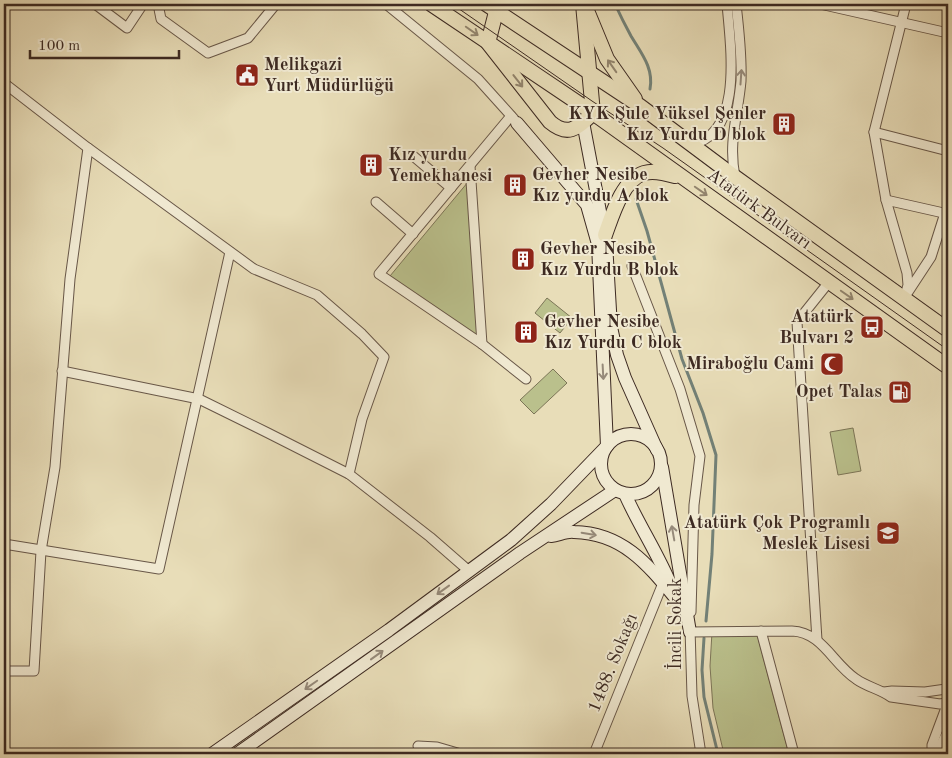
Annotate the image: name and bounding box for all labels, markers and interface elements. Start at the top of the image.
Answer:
one-way arrow [464,26,478,36]
scale bar [30,28,179,60]
text: 100 m [38,39,80,54]
place label: Melikgazi Yurt Müdürlüğü [264,56,394,95]
one-way arrow [607,59,617,73]
public building icon: Melikgazi Yurt Müdürlüğü [234,62,260,88]
one-way arrow [736,69,745,85]
one-way arrow [513,75,524,88]
place label: KYK Şule Yüksel Şenler Kız Yurdu D blok [568,105,766,144]
building icon: KYK Şule Yüksel Şenler Kız Yurdu D blok [771,111,797,137]
place label: Kız yurdu Yemekhanesi [388,146,492,185]
building icon: Kız yurdu Yemekhanesi [358,152,384,178]
street label: Atatürk Bulvarı [704,165,814,253]
place label: Gevher Nesibe Kız yurdu A blok [532,166,669,205]
building icon: Gevher Nesibe Kız yurdu A blok [502,172,528,198]
one-way arrow [694,185,707,196]
place label: Gevher Nesibe Kız Yurdu B blok [540,240,679,279]
building icon: Gevher Nesibe Kız Yurdu B blok [510,246,536,272]
one-way arrow [840,290,854,300]
place label: Atatürk Bulvarı 2 [779,308,854,347]
place label: Gevher Nesibe Kız Yurdu C blok [544,313,682,352]
bus stop icon: Atatürk Bulvarı 2 [859,314,885,340]
building icon: Gevher Nesibe Kız Yurdu C blok [513,319,539,345]
mosque icon: Miraboğlu Cami [819,351,845,377]
place label: Miraboğlu Cami [686,355,814,373]
one-way arrow [599,364,608,380]
fuel station icon: Opet Talas [887,379,913,405]
place label: Opet Talas [796,383,882,401]
place label: Atatürk Çok Programlı Meslek Lisesi [684,514,870,553]
school or university icon: Atatürk Çok Programlı Meslek Lisesi [875,520,901,546]
one-way arrow [668,525,678,541]
one-way arrow [581,529,597,539]
street label: İncili Sokak [664,578,685,670]
one-way arrow [436,585,450,595]
street label: 1488. Sokağı [585,611,641,715]
one-way arrow [370,650,384,660]
one-way arrow [304,680,318,690]

